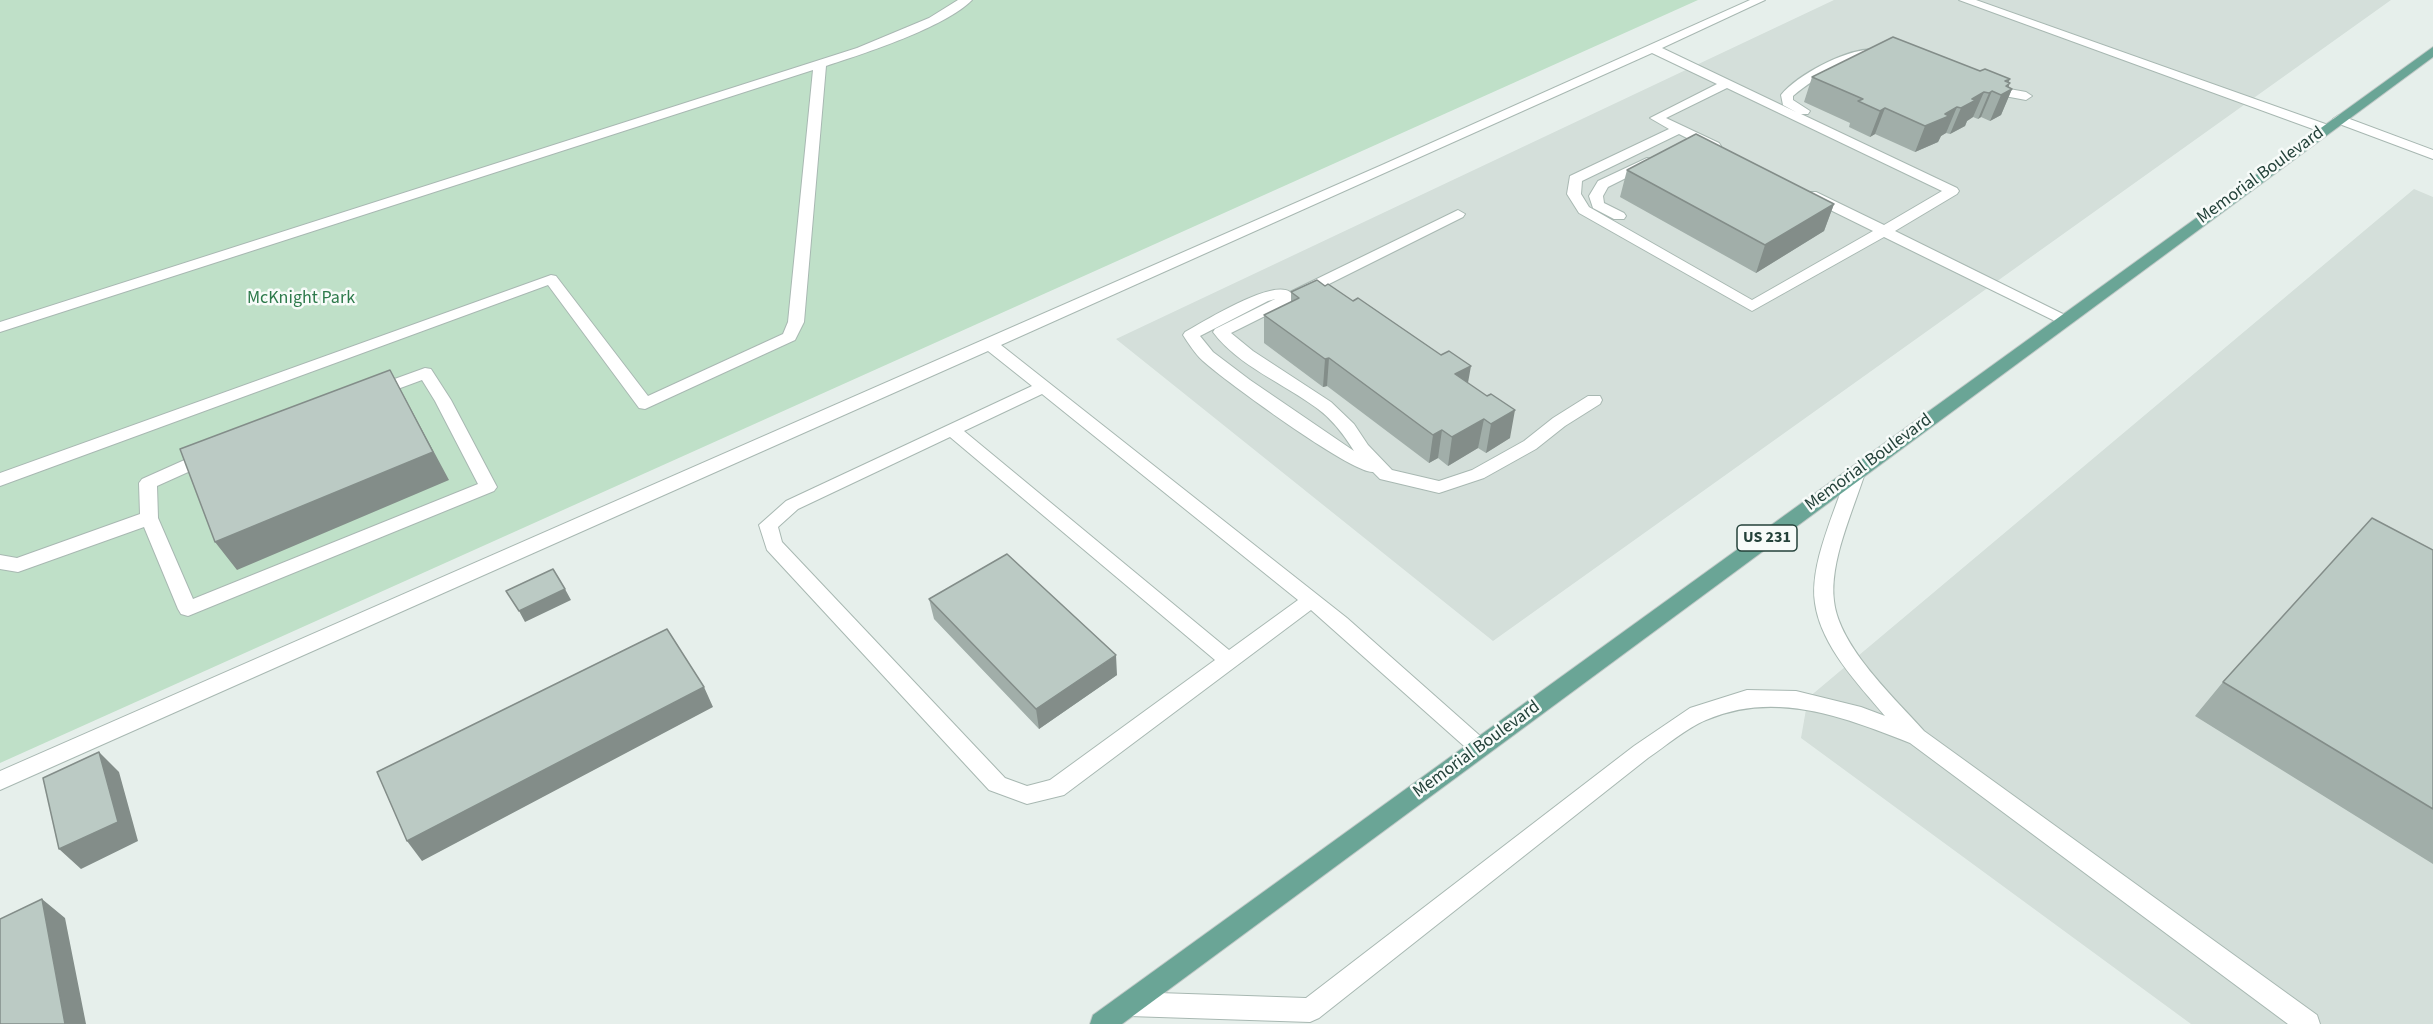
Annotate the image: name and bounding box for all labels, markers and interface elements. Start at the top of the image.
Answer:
street label: Memorial Boulevard [2193,123,2329,229]
park label: McKnight Park [247,288,355,310]
street label: Memorial Boulevard [1801,410,1937,516]
road number: US 231 [1737,525,1797,551]
street label: Memorial Boulevard [1409,697,1545,803]

